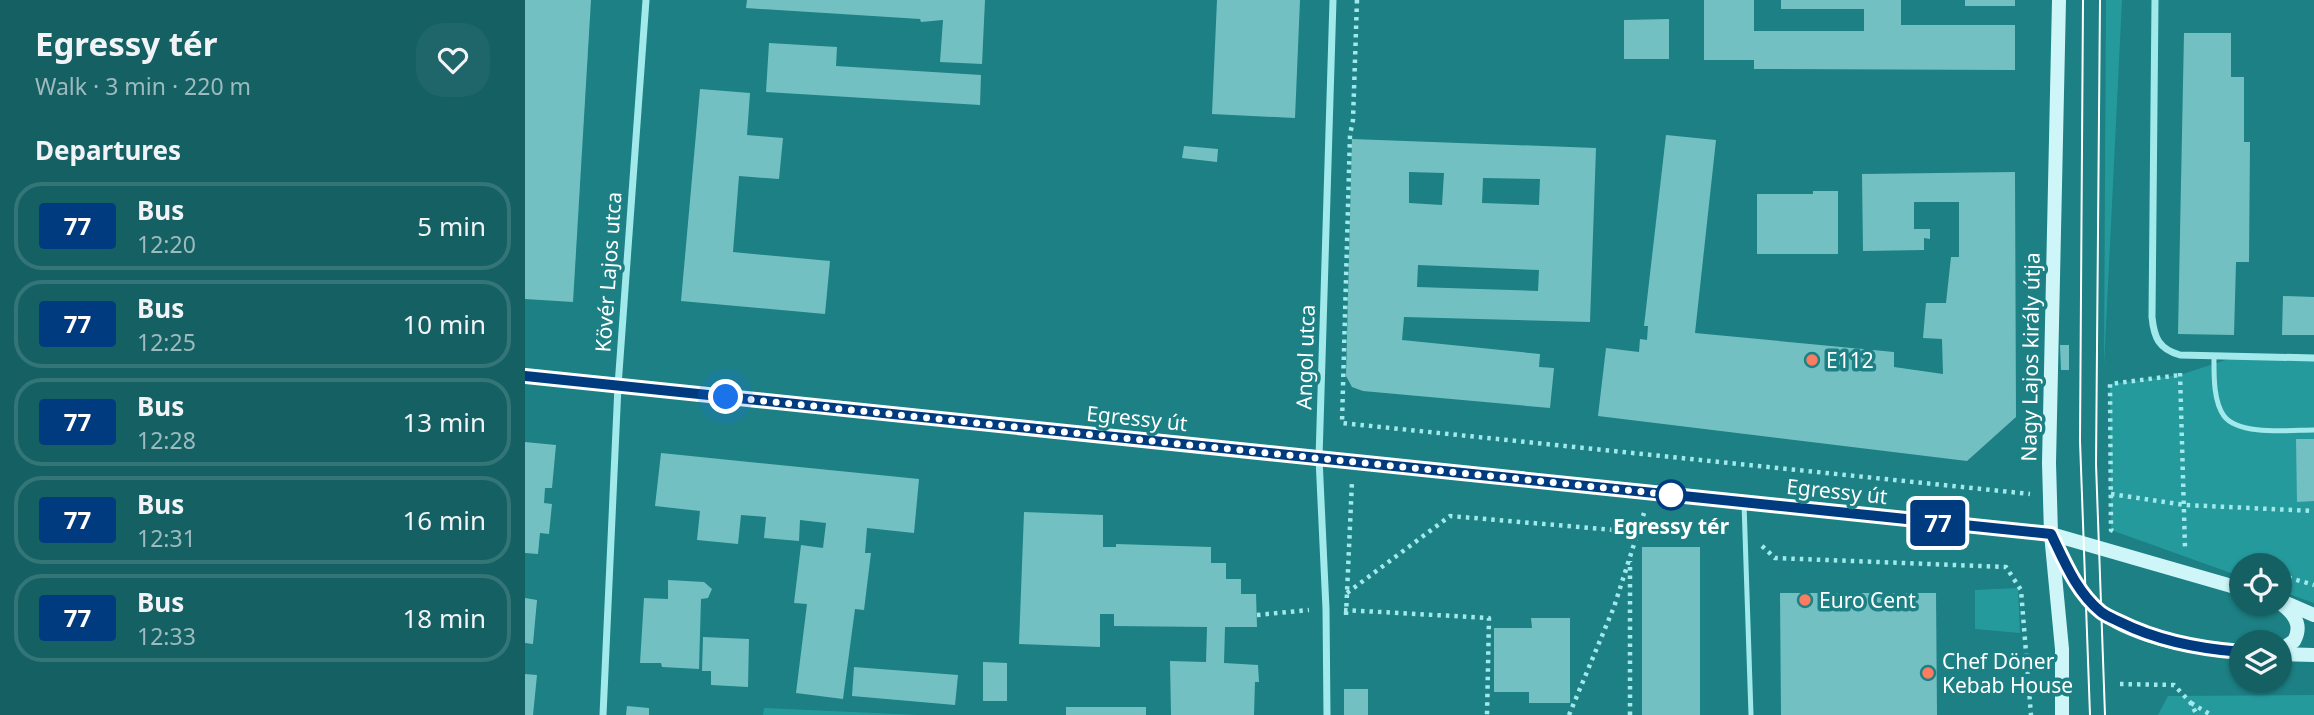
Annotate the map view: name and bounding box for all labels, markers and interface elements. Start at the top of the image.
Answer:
text: Egressy tér [35,21,217,66]
button: heart [416,23,490,97]
text: Walk · 3 min · 220 m [35,70,251,102]
text: Departures [35,132,181,168]
street label: Kövér Lajos utca [588,191,628,353]
text: Bus [137,192,184,228]
text: 5 min [417,208,486,244]
text: 77 [64,209,91,242]
text: 12:20 [137,228,196,260]
street label: Nagy Lajos király útja [2014,252,2046,462]
text: Bus [137,290,184,326]
street label: Angol utca [1289,304,1321,410]
text: 10 min [402,306,486,342]
text: 77 [64,307,91,340]
text: 12:25 [137,326,196,358]
place label: E112 [1826,346,1874,374]
marker: E112 [1804,352,1820,368]
your location [708,379,743,414]
text: Bus [137,388,184,424]
street label: Egressy út [1085,399,1189,437]
text: 13 min [402,404,486,440]
text: 77 [64,405,91,438]
text: 12:28 [137,424,196,456]
street label: Egressy út [1785,472,1889,510]
marker: Egressy tér [1656,480,1686,510]
text: Bus [137,486,184,522]
line badge: 77 [1907,500,1969,546]
text: 16 min [402,502,486,538]
text: 77 [64,503,91,536]
text: 77 [1924,506,1952,539]
place label: Egressy tér [1613,512,1730,540]
text: 12:31 [137,522,196,554]
map controls [2229,553,2292,693]
button: locate [2229,553,2292,616]
text: Bus [137,584,184,620]
place label: Euro Cent [1819,586,1916,614]
marker: Euro Cent [1797,592,1813,608]
text: 18 min [402,600,486,636]
text: 77 [64,601,91,634]
text: 12:33 [137,620,196,652]
button: layers [2229,630,2292,693]
place label: Chef Döner Kebab House [1942,647,2073,699]
marker: Chef Döner Kebab House [1920,665,1936,681]

